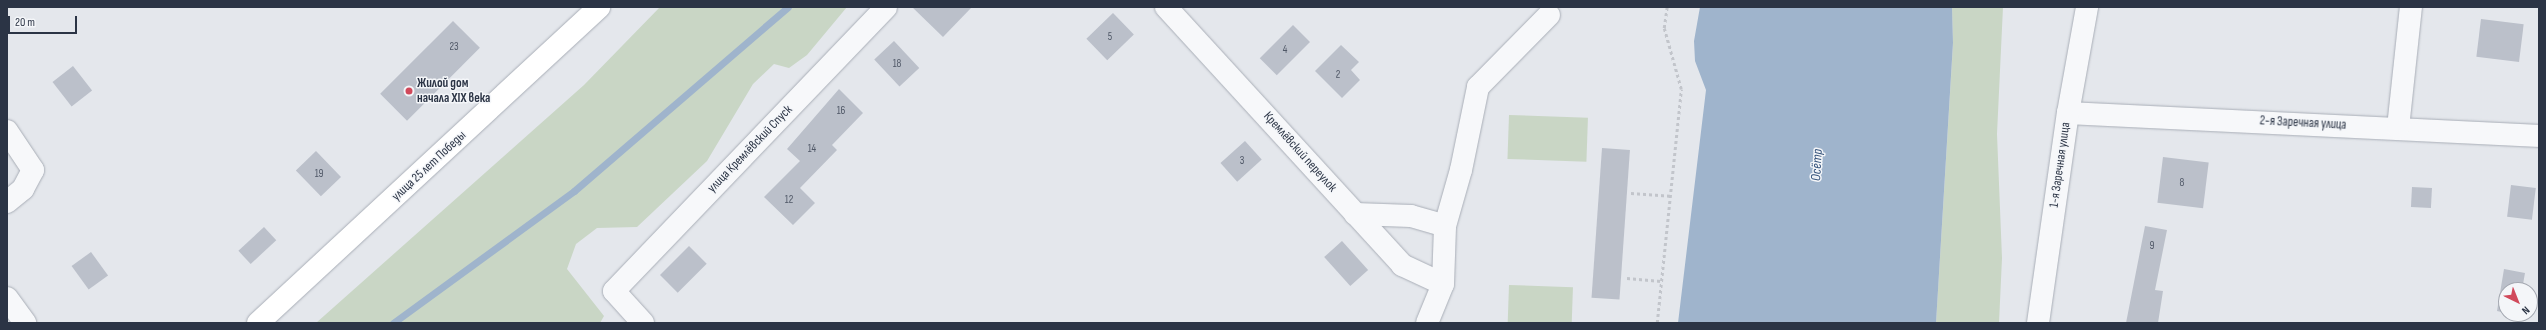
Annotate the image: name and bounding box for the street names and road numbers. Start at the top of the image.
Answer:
street label: улица Кремлёвский Спуск [704,102,796,196]
street label: Кремлёвский переулок [1260,109,1340,195]
street label: 2-я Заречная улица [2259,113,2347,133]
street label: 1-я Заречная улица [2046,121,2074,209]
street label: улица 25 лет Победы [389,128,469,204]

